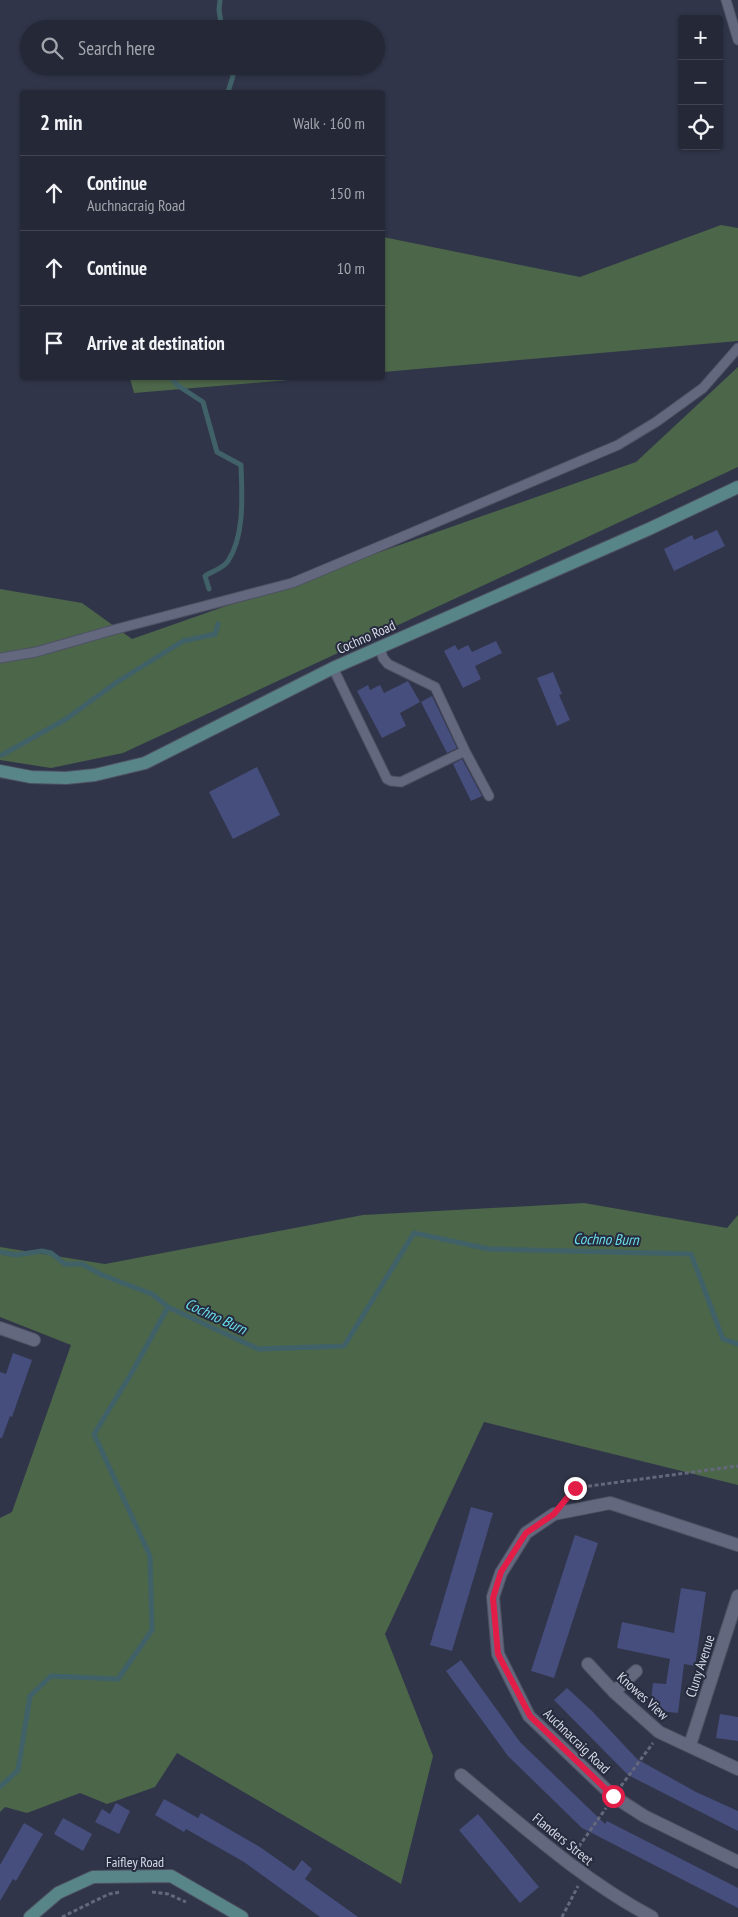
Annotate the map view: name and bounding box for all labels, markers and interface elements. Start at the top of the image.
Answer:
map controls [678,15,723,150]
button: + [678,15,723,60]
search box [20,20,385,75]
icon: search [38,34,66,62]
text: Search here [78,36,155,60]
button: − [678,60,723,105]
button: locate [678,105,723,150]
text: 2 min [40,109,82,136]
text: Walk · 160 m [293,113,365,133]
text: Continue [87,171,147,195]
icon: ahead [40,179,68,207]
text: 150 m [330,183,365,203]
text: Auchnacraig Road [87,195,185,215]
icon: ahead [40,254,68,282]
text: Continue [87,256,147,280]
text: 10 m [337,258,365,278]
icon: arrive [40,329,68,357]
text: Arrive at destination [87,331,225,355]
street label: Cochno Road [334,616,398,658]
water label: Cochno Burn [573,1229,640,1249]
water label: Cochno Burn [182,1294,251,1339]
route end [564,1477,587,1500]
street label: Cluny Avenue [681,1632,719,1700]
street label: Knowes View [613,1668,673,1724]
street label: Auchnacraig Road [540,1705,614,1777]
route start [602,1785,625,1808]
street label: Flanders Street [529,1809,597,1869]
street label: Faifley Road [106,1853,164,1871]

